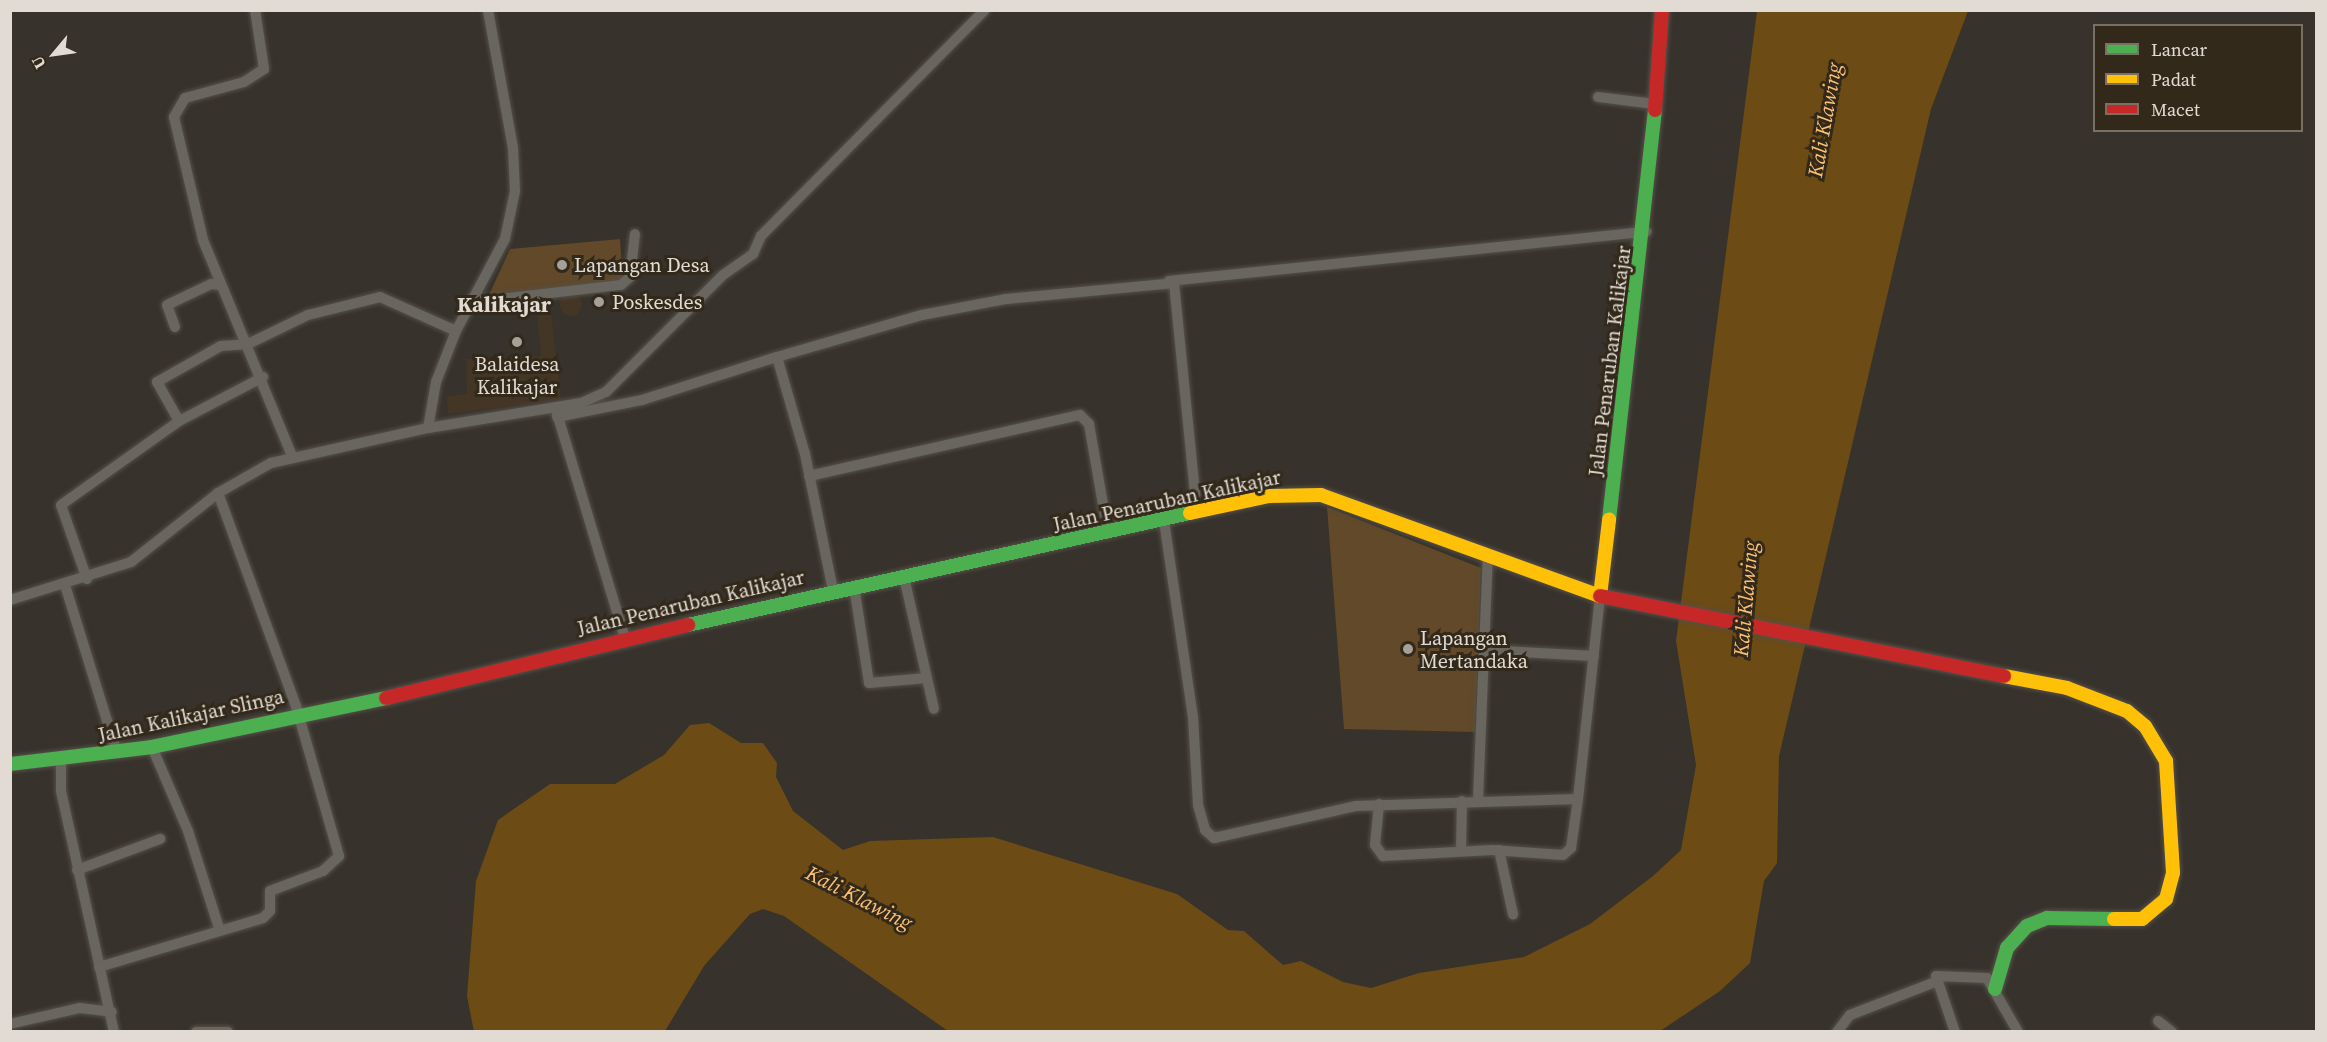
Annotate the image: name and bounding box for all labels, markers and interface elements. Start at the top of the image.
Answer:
north arrow [24,24,84,84]
legend [2093,24,2303,132]
text: Lancar [2151,37,2207,62]
text: U [26,52,51,73]
water label: Kali Klawing [1803,61,1847,179]
text: Padat [2151,67,2196,92]
text: Macet [2151,97,2200,122]
street label: Jalan Penaruban Kalikajar [1584,244,1636,478]
place label: Lapangan Desa [574,253,710,277]
marker: Lapangan Desa [555,258,569,272]
place label: Poskesdes [612,290,702,314]
district label: Kalikajar [457,292,551,318]
marker: Poskesdes [590,293,608,311]
marker: Balaidesa Kalikajar [510,335,524,349]
place label: Balaidesa Kalikajar [474,352,560,399]
street label: Jalan Penaruban Kalikajar [1051,465,1283,537]
water label: Kali Klawing [1728,540,1764,658]
street label: Jalan Penaruban Kalikajar [575,565,807,641]
place label: Lapangan Mertandaka [1420,626,1528,673]
marker: Lapangan Mertandaka [1401,642,1415,656]
street label: Jalan Kalikajar Slinga [96,685,286,747]
water label: Kali Klawing [802,860,916,936]

